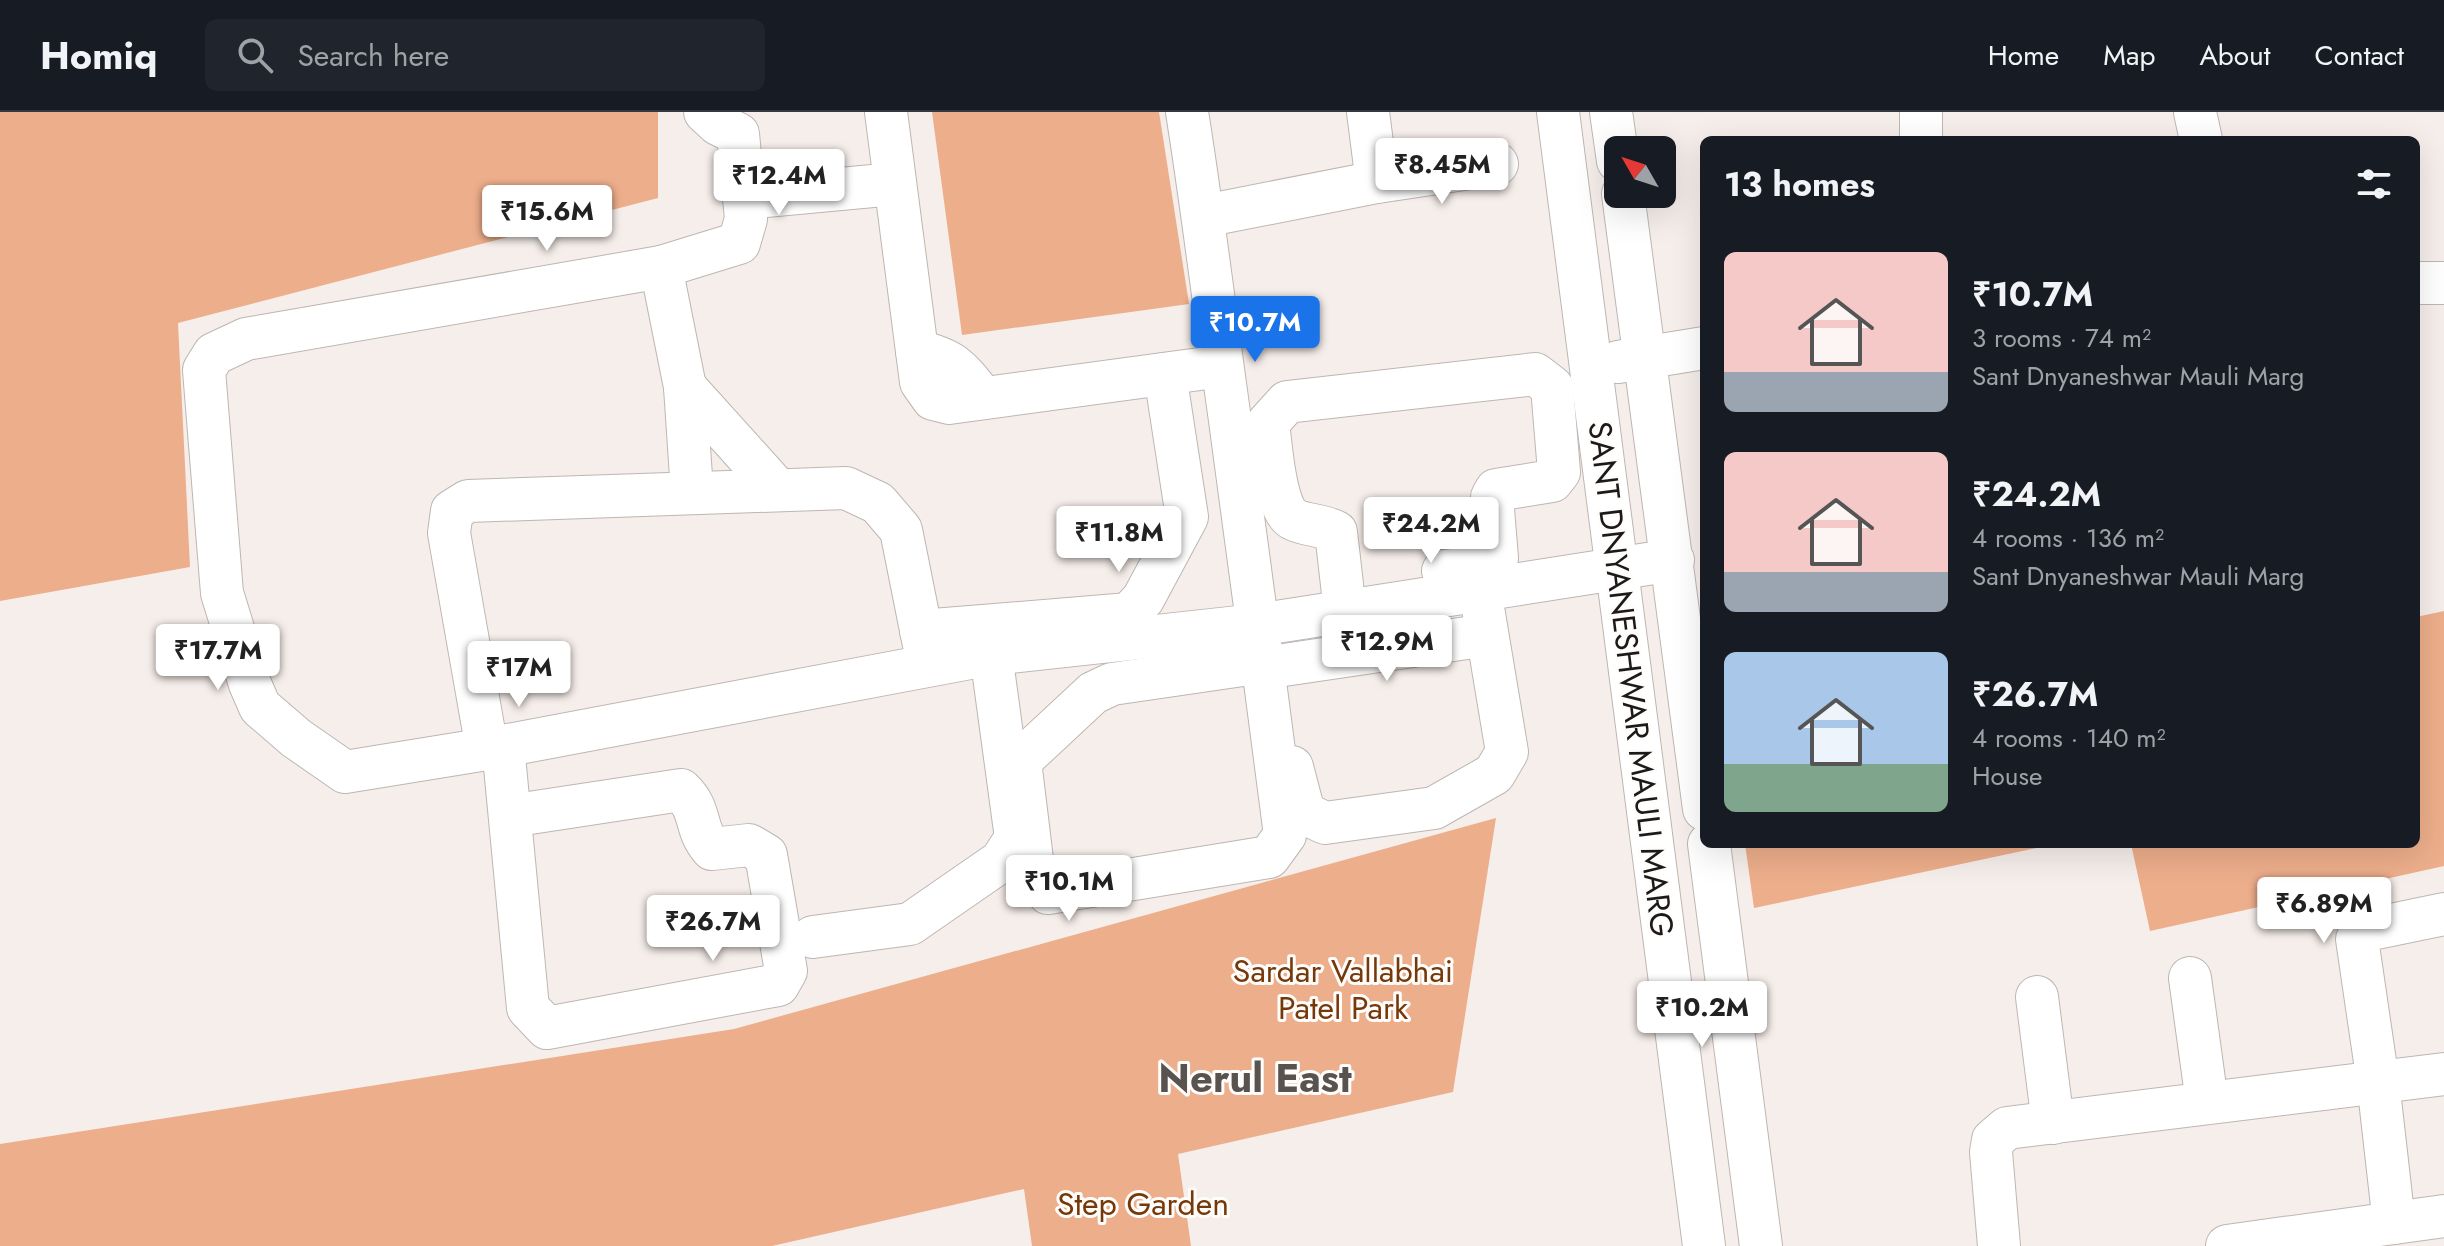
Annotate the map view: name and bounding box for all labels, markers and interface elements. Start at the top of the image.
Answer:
search box [205,19,765,91]
text: Homiq [40,28,157,83]
icon: search [233,33,277,77]
text: Search here [297,34,449,77]
text: Home [1988,35,2059,76]
text: Map [2103,35,2155,76]
text: About [2199,35,2271,76]
text: Contact [2315,35,2404,76]
north arrow [1604,136,1676,208]
map controls [1604,136,1676,208]
pin: ₹8.45M [1377,138,1507,206]
text: ₹8.45M [1393,145,1491,183]
pin: ₹12.4M [714,149,844,217]
text: ₹12.4M [732,156,826,194]
text: 13 homes [1724,160,1875,209]
icon: filters [2352,162,2396,206]
pin: ₹15.6M [482,185,612,253]
text: ₹15.6M [500,192,594,230]
text: ₹10.7M [1972,270,2093,319]
icon: home [1788,284,1884,380]
pin: ₹10.7M [1190,296,1320,364]
text: ₹10.7M [1209,303,1301,341]
text: 3 rooms · 74 m² [1972,319,2151,357]
text: Sant Dnyaneshwar Mauli Marg [1972,357,2304,395]
street label: SANT DNYANESHWAR MAULI MARG [1577,419,1685,939]
text: ₹24.2M [1972,470,2101,519]
icon: home [1788,484,1884,580]
pin: ₹24.2M [1366,497,1496,565]
text: ₹24.2M [1382,504,1480,542]
pin: ₹11.8M [1054,506,1184,574]
text: ₹11.8M [1074,513,1164,551]
text: 4 rooms · 136 m² [1972,519,2164,557]
text: Sant Dnyaneshwar Mauli Marg [1972,557,2304,595]
pin: ₹12.9M [1322,615,1452,683]
text: ₹12.9M [1340,622,1434,660]
pin: ₹17.7M [153,624,283,692]
text: ₹17.7M [174,631,262,669]
pin: ₹17M [472,641,566,709]
text: ₹17M [486,648,552,686]
text: ₹26.7M [1972,670,2098,719]
icon: home [1788,684,1884,780]
text: 4 rooms · 140 m² [1972,719,2166,757]
text: House [1972,757,2042,795]
pin: ₹10.1M [1004,855,1134,923]
text: ₹10.1M [1024,862,1114,900]
pin: ₹6.89M [2259,877,2389,945]
text: ₹6.89M [2275,884,2373,922]
pin: ₹26.7M [648,895,778,963]
text: ₹26.7M [665,902,761,940]
park label: Sardar Vallabhai Patel Park [1233,948,1453,1031]
pin: ₹10.2M [1637,981,1767,1049]
text: ₹10.2M [1655,988,1749,1026]
district label: Nerul East [1158,1049,1352,1107]
park label: Step Garden [1057,1181,1229,1227]

